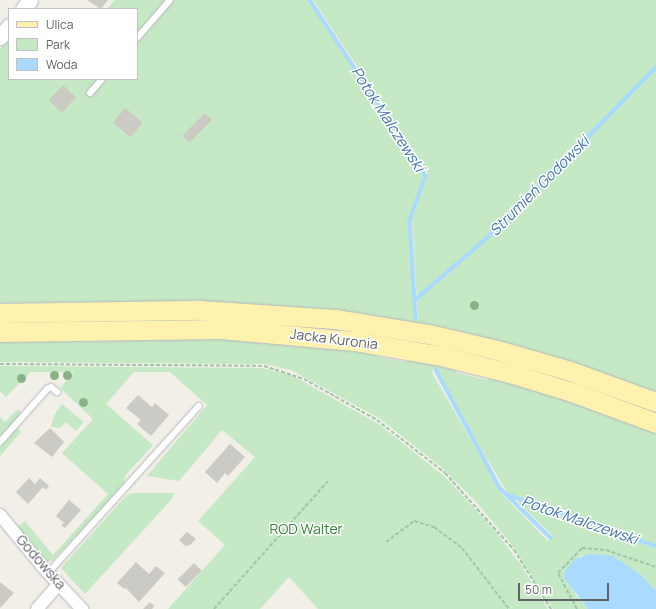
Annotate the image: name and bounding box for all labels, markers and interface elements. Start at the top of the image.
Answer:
legend [8,8,138,80]
text: Ulica [46,16,73,33]
text: Park [46,36,70,53]
text: Woda [46,56,77,73]
water label: Potok Malczewski [347,63,429,175]
water label: Strumień Godowski [485,132,593,240]
street label: Jacka Kuronia [289,325,379,353]
water label: Potok Malczewski [520,492,640,548]
park label: ROD Walter [269,521,343,537]
street label: Godowska [13,531,69,593]
scale bar [520,575,611,601]
text: 50 m [525,581,552,598]

